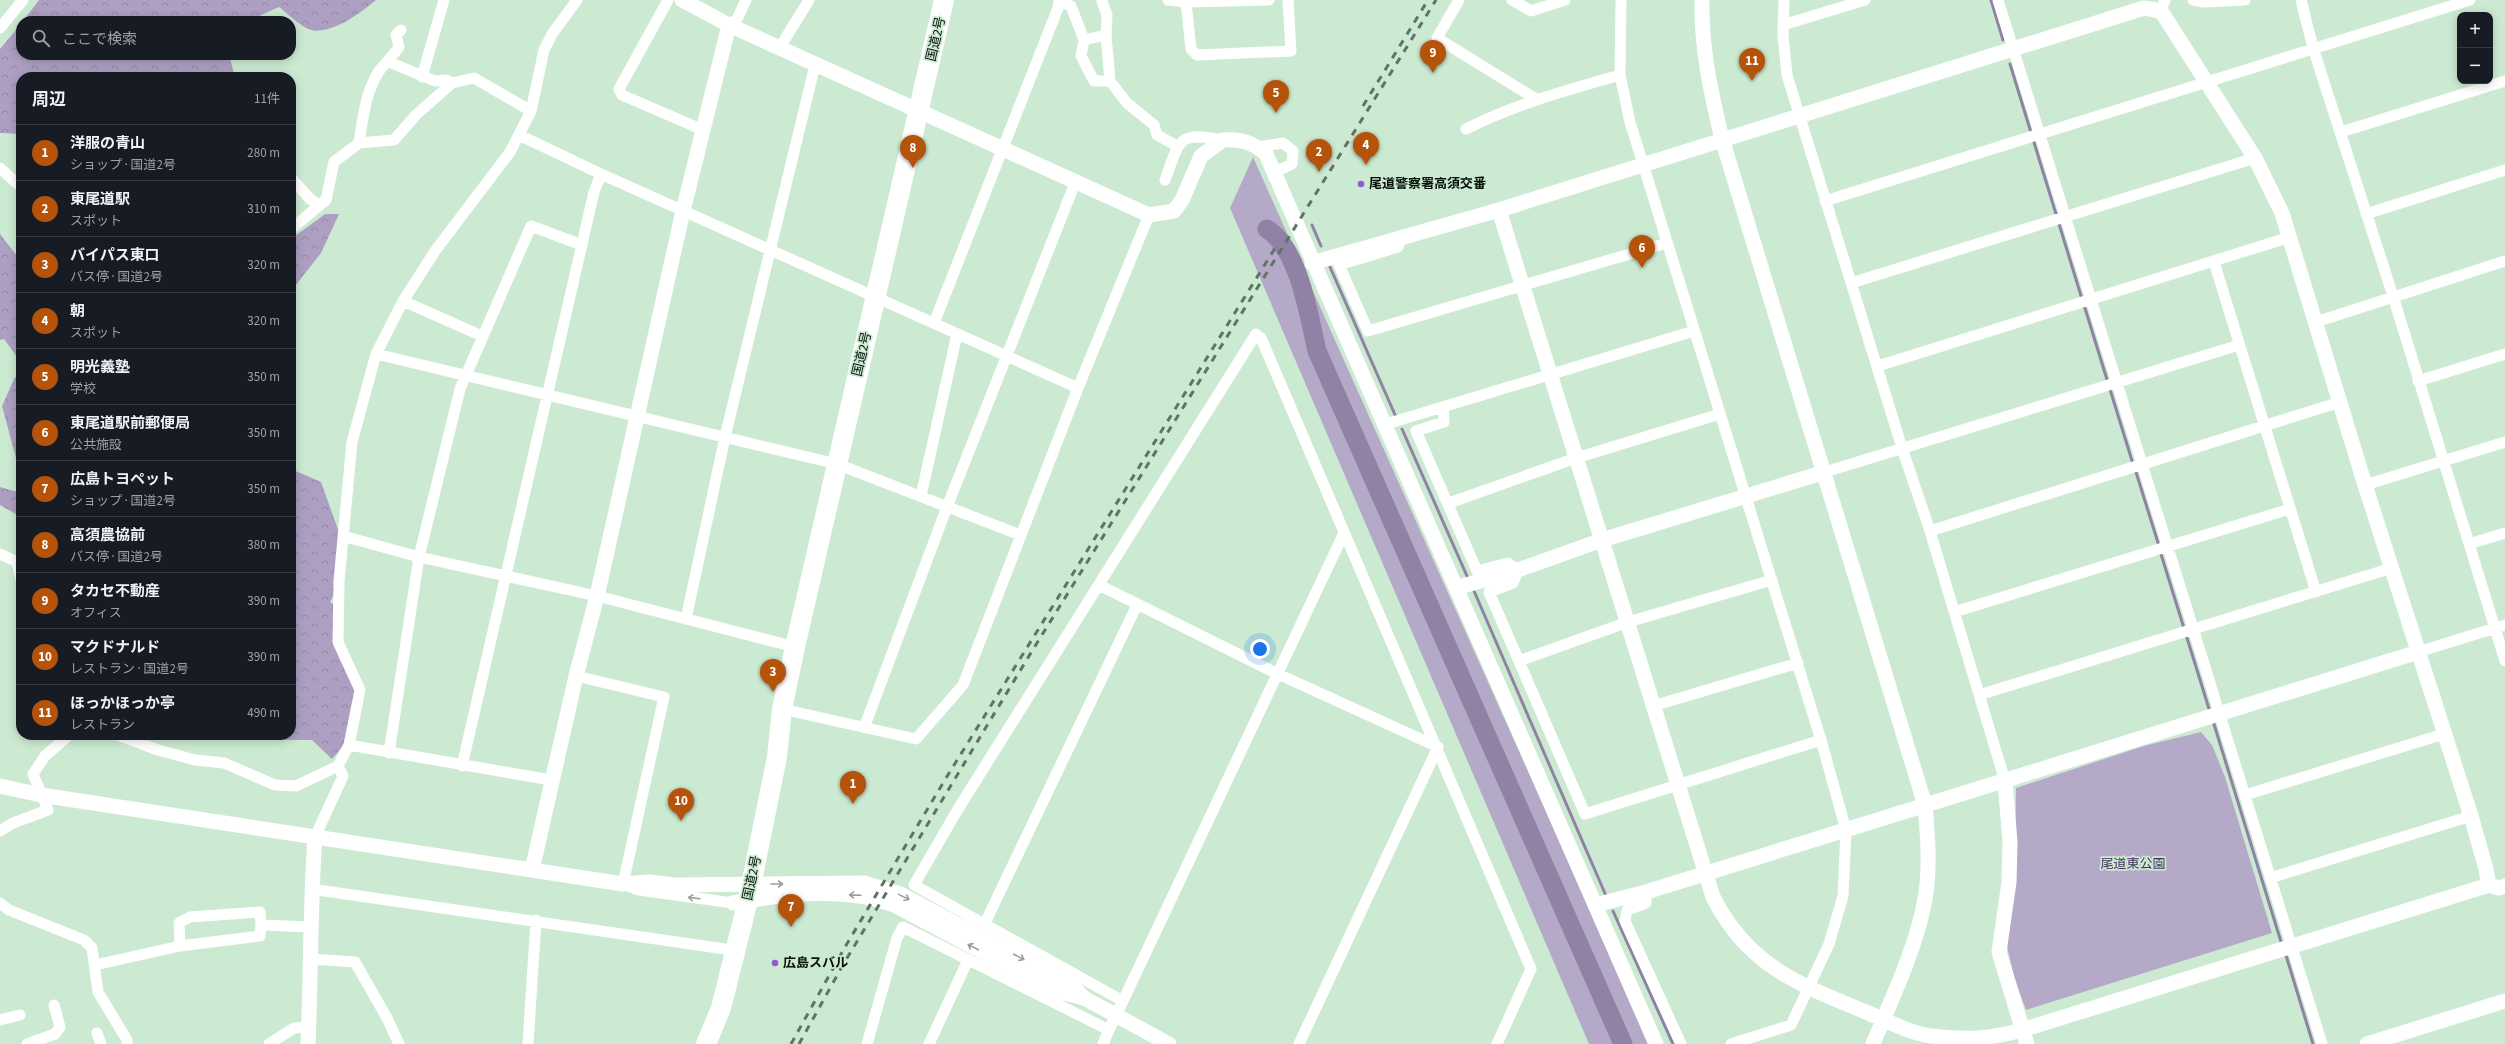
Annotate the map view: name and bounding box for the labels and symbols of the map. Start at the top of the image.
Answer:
street label: 国道2号 [922,15,950,63]
pin: 9 [1420,40,1446,73]
pin: 11 [1739,48,1765,81]
pin: 5 [1263,80,1289,113]
pin: 4 [1353,132,1379,165]
pin: 8 [900,135,926,168]
pin: 2 [1306,139,1332,172]
place label: 尾道警察署高須交番 [1369,175,1486,193]
marker: 尾道警察署高須交番 [1356,179,1366,189]
pin: 6 [1629,235,1655,268]
street label: 国道2号 [848,330,876,378]
your location [1250,639,1270,659]
pin: 3 [760,659,786,692]
pin: 1 [840,771,866,804]
pin: 10 [668,788,694,821]
street label: 国道2号 [738,854,766,902]
park label: 尾道東公園 [2100,855,2166,873]
one-way arrow [770,880,783,888]
one-way arrow [849,891,862,899]
pin: 7 [778,894,804,927]
one-way arrow [898,894,910,901]
one-way arrow [688,895,701,902]
one-way arrow [967,942,979,950]
place label: 広島スバル [783,954,848,972]
one-way arrow [1013,954,1025,961]
marker: 広島スバル [770,958,780,968]

